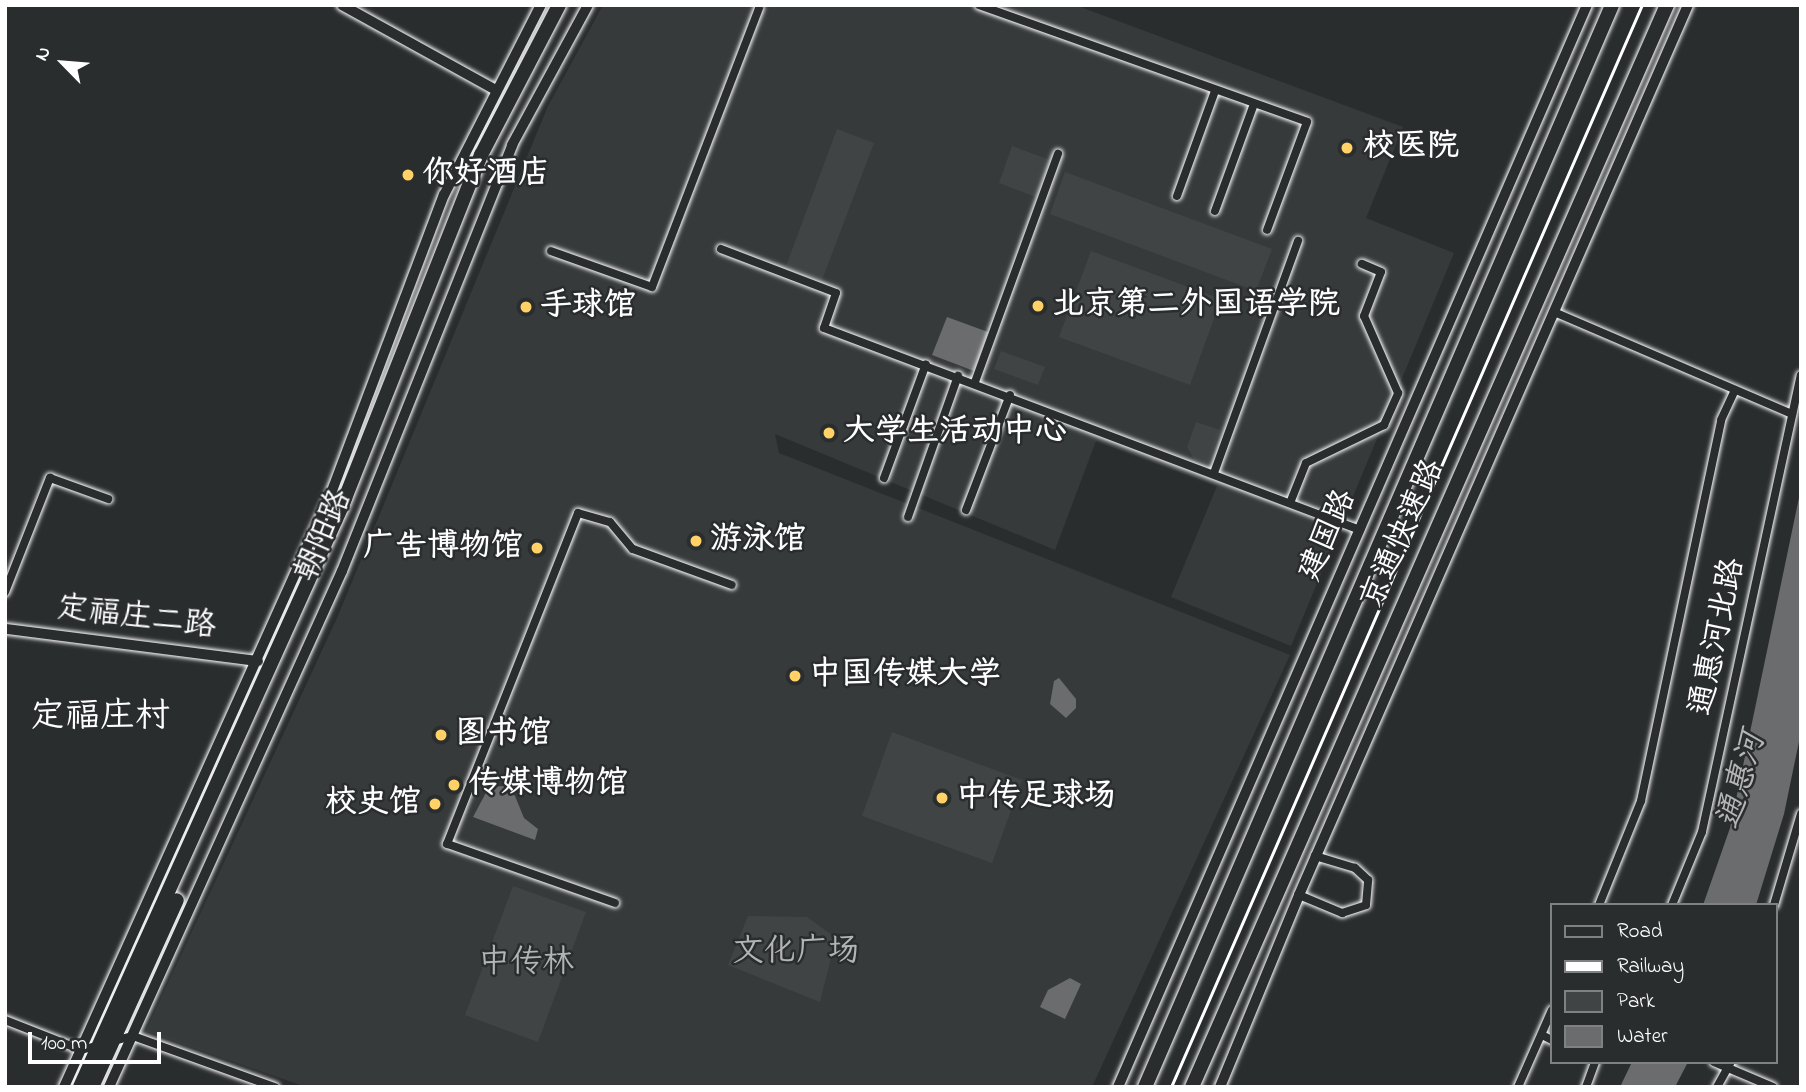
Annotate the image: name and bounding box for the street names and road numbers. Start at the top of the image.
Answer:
street label: 京通快速路 [1354,454,1454,616]
street label: 朝阳路 [289,484,361,588]
street label: 建国路 [1292,484,1366,588]
street label: 通惠河北路 [1684,555,1754,719]
street label: 定福庄二路 [54,590,218,648]

